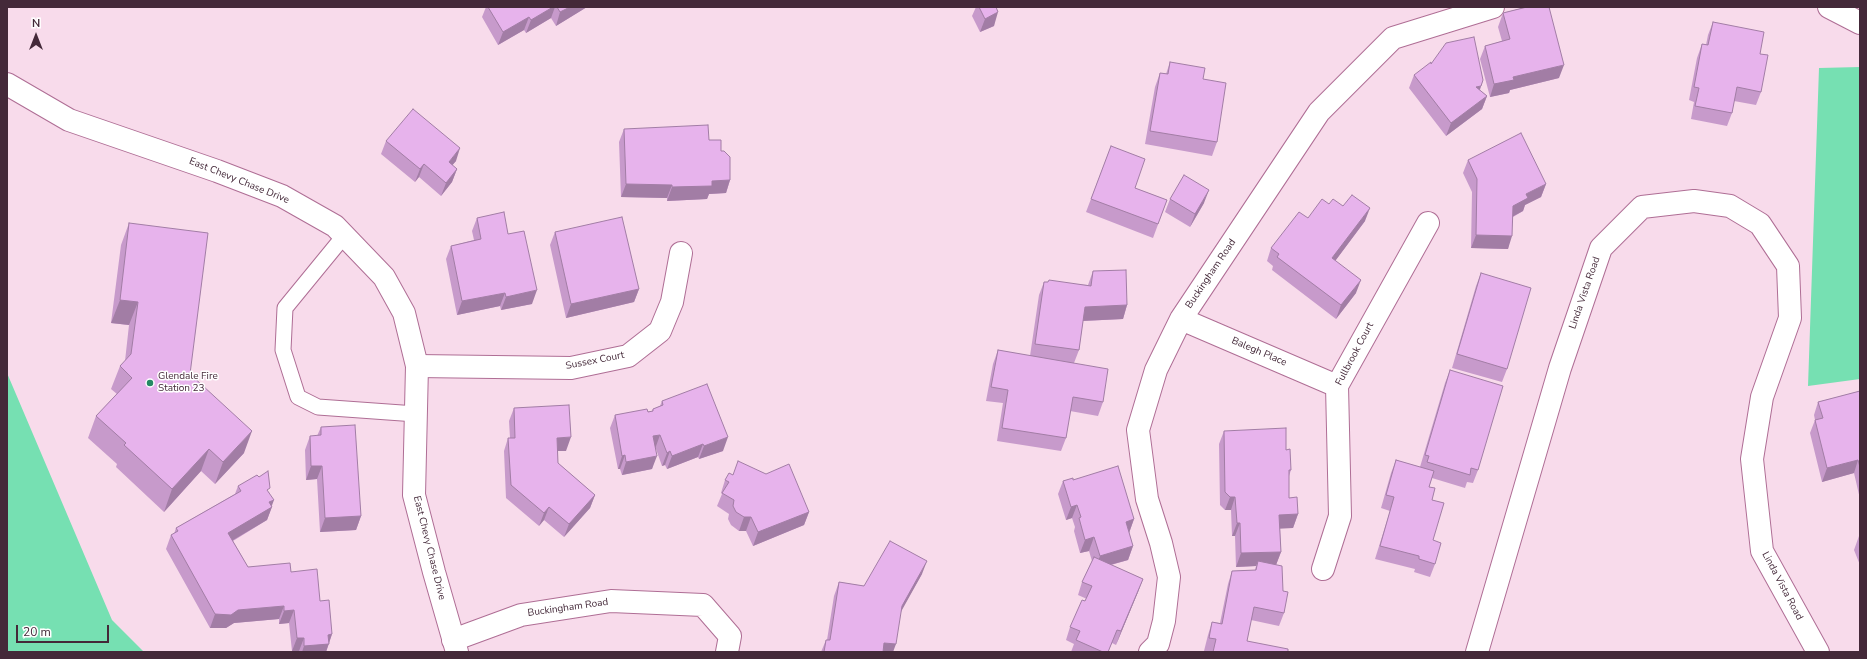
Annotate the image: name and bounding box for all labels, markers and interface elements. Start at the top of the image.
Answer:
north arrow [16,16,56,56]
text: N [32,16,40,31]
street label: East Chevy Chase Drive [187,155,291,207]
street label: Buckingham Road [1183,237,1239,311]
street label: Linda Vista Road [1567,255,1603,331]
street label: Fullbrook Court [1333,320,1377,388]
street label: Balegh Place [1230,335,1288,369]
street label: Sussex Court [565,349,625,373]
place label: Glendale Fire Station 23 [158,371,218,394]
marker: Glendale Fire Station 23 [145,378,155,388]
street label: East Chevy Chase Drive [410,495,448,601]
street label: Linda Vista Road [1759,550,1805,622]
street label: Buckingham Road [527,596,609,620]
scale bar [18,617,111,643]
text: 20 m [23,624,51,640]

